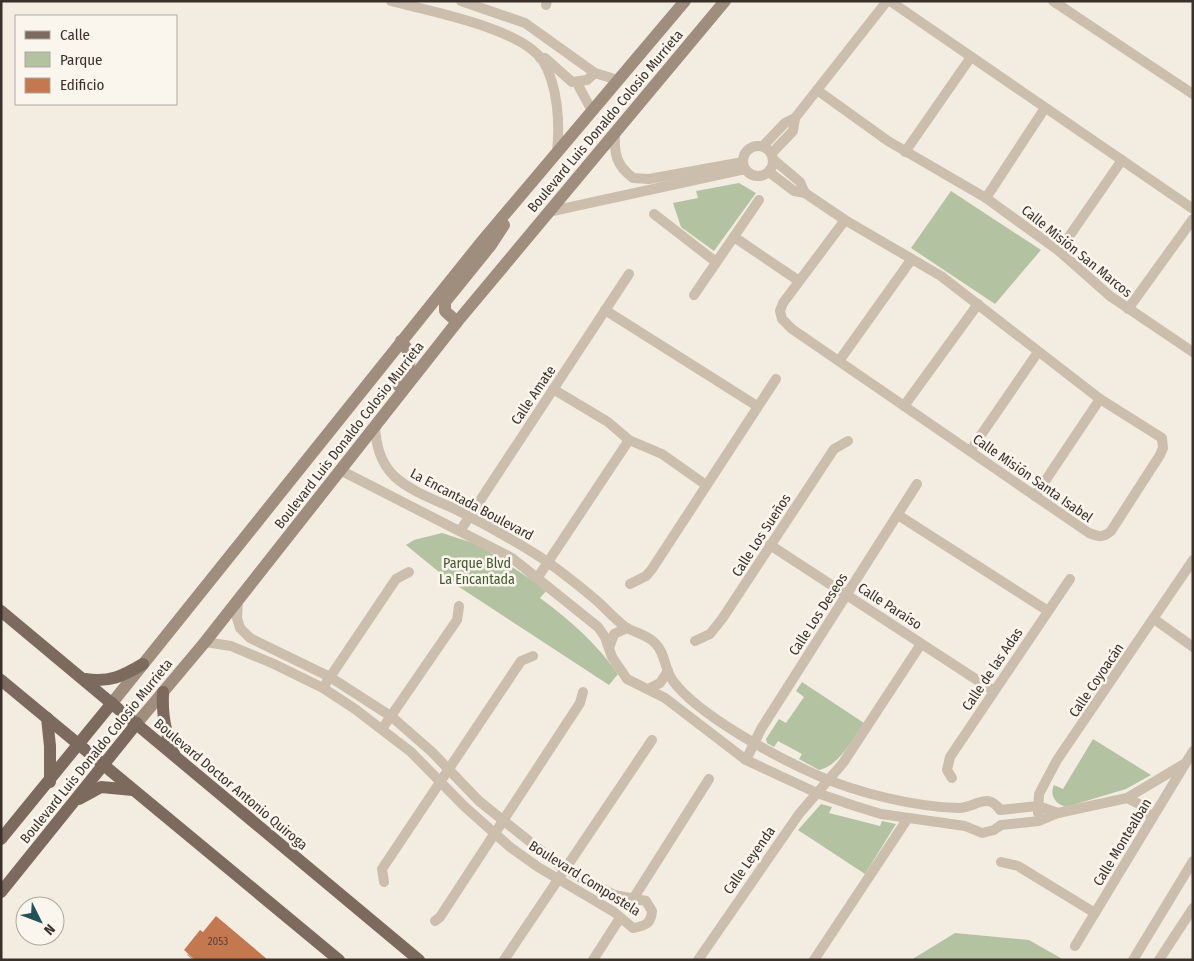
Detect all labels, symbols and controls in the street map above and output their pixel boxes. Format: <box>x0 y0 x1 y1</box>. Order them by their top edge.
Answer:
legend <box>15 15 178 105</box>
text: Calle <box>60 26 90 44</box>
street label: Boulevard Luis Donaldo Colosio Murrieta <box>524 27 687 216</box>
text: Parque <box>60 51 103 69</box>
text: Edificio <box>60 76 105 94</box>
street label: Calle Misión San Marcos <box>1018 202 1135 301</box>
street label: Boulevard Luis Donaldo Colosio Murrieta <box>271 338 428 532</box>
street label: Calle Amate <box>507 362 559 428</box>
street label: Calle Misión Santa Isabel <box>969 431 1096 526</box>
street label: La Encantada Boulevard <box>407 465 536 544</box>
street label: Calle Los Sueños <box>728 491 795 580</box>
park label: Parque Blvd La Encantada <box>439 555 515 588</box>
street label: Calle Los Deseos <box>785 570 851 659</box>
street label: Calle Paraíso <box>855 579 925 633</box>
street label: Calle de las Adas <box>958 625 1026 714</box>
street label: Calle Coyoacán <box>1065 640 1127 721</box>
street label: Boulevard Luis Donaldo Colosio Murrieta <box>17 655 176 847</box>
street label: Boulevard Doctor Antonio Quiroga <box>150 715 311 854</box>
street label: Calle Montealban <box>1090 795 1155 889</box>
street label: Calle Leyenda <box>720 823 779 897</box>
street label: Boulevard Compostela <box>526 837 644 920</box>
north arrow <box>15 896 65 946</box>
text: N <box>40 921 58 938</box>
house number: 2053 <box>208 935 228 948</box>

